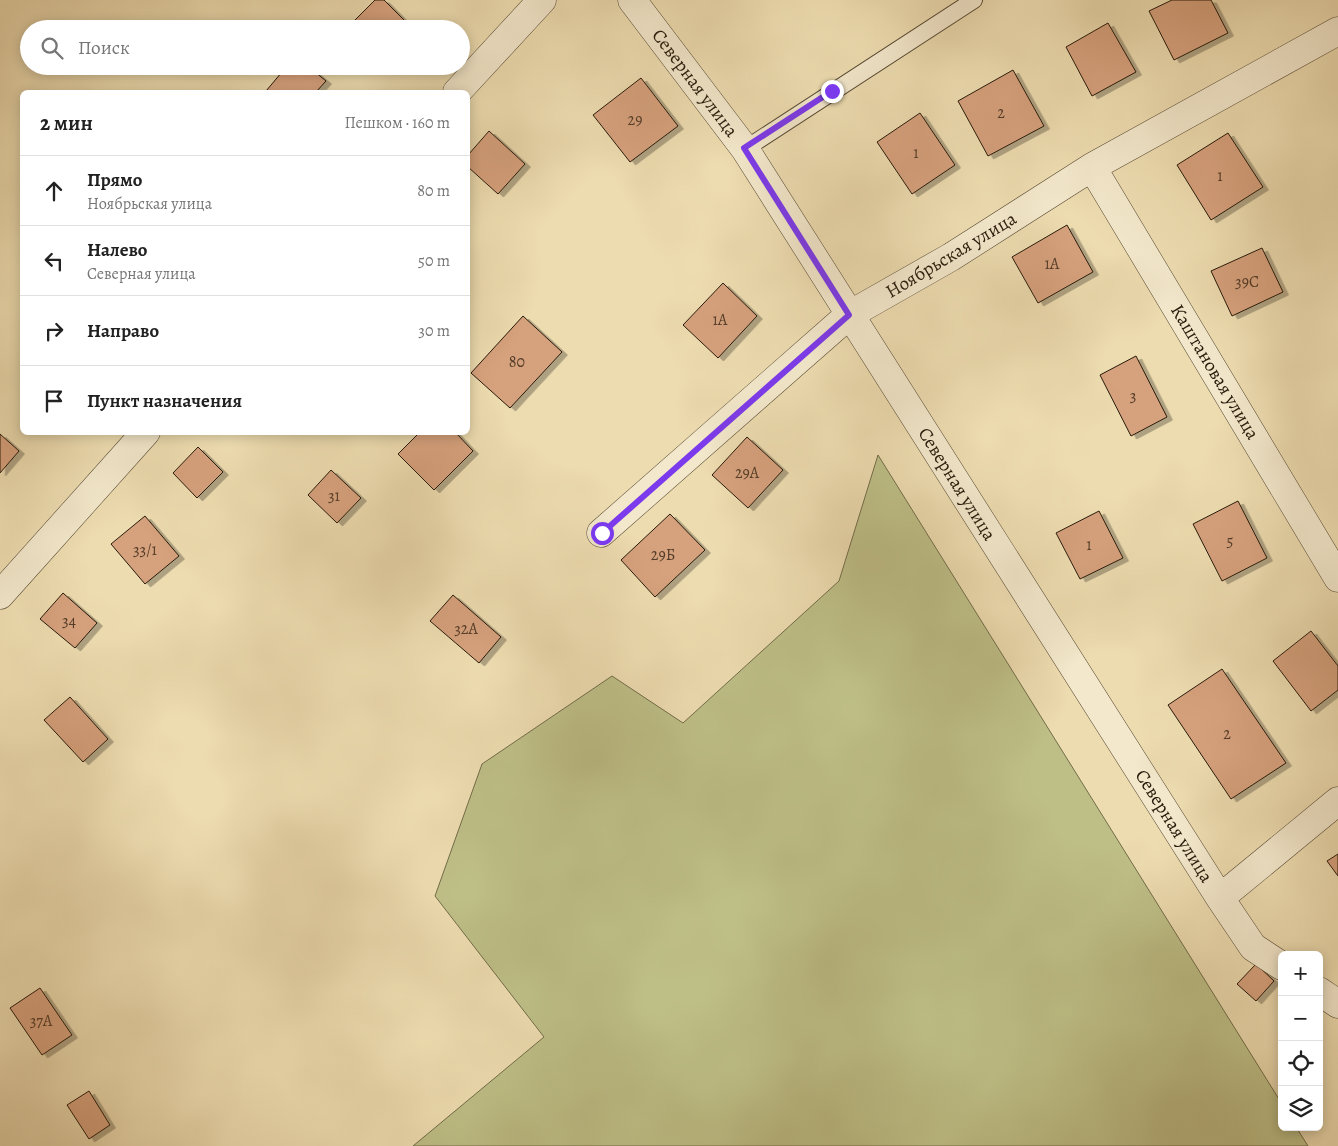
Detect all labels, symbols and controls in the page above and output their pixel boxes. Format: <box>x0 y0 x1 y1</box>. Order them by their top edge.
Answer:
search box <box>20 20 470 75</box>
street label: Северная улица <box>646 24 744 143</box>
icon: search <box>38 34 66 62</box>
text: Поиск <box>78 35 130 61</box>
route end <box>821 80 844 103</box>
house number: 2 <box>997 102 1005 124</box>
text: 2 мин <box>40 109 93 137</box>
house number: 29 <box>628 109 642 131</box>
text: Пешком · 160 m <box>344 112 450 134</box>
house number: 1 <box>913 142 919 164</box>
house number: 1 <box>1217 165 1223 187</box>
text: Прямо <box>87 167 142 193</box>
icon: ahead <box>40 177 68 205</box>
text: 80 m <box>417 180 450 202</box>
text: Ноябрьская улица <box>87 193 212 215</box>
street label: Ноябрьская улица <box>881 205 1022 304</box>
text: Налево <box>87 237 147 263</box>
icon: left <box>40 247 68 275</box>
text: 50 m <box>418 250 450 272</box>
house number: 1А <box>1045 253 1060 275</box>
text: Северная улица <box>87 263 196 285</box>
house number: 39С <box>1235 271 1259 293</box>
street label: Каштановая улица <box>1164 300 1266 445</box>
house number: 1А <box>713 309 728 331</box>
icon: right <box>40 317 68 345</box>
text: Направо <box>87 318 159 344</box>
text: 30 m <box>418 320 450 342</box>
house number: 80 <box>509 351 525 373</box>
house number: 3 <box>1130 385 1136 407</box>
icon: arrive <box>40 387 68 415</box>
text: Пункт назначения <box>87 388 242 414</box>
street label: Северная улица <box>912 422 1002 546</box>
house number: 29А <box>735 462 760 484</box>
house number: 31 <box>328 485 341 507</box>
route start <box>591 522 614 545</box>
house number: 5 <box>1227 530 1234 552</box>
house number: 1 <box>1086 534 1092 556</box>
house number: 33/1 <box>133 539 158 561</box>
house number: 29Б <box>651 544 675 566</box>
house number: 34 <box>62 610 76 632</box>
house number: 32А <box>454 618 478 640</box>
house number: 2 <box>1223 723 1231 745</box>
street label: Северная улица <box>1129 764 1219 888</box>
map controls <box>1278 951 1323 1131</box>
button: + <box>1278 951 1323 996</box>
button: − <box>1278 996 1323 1041</box>
house number: 37А <box>30 1010 53 1032</box>
button: locate <box>1278 1041 1323 1086</box>
button: layers <box>1278 1086 1323 1131</box>

